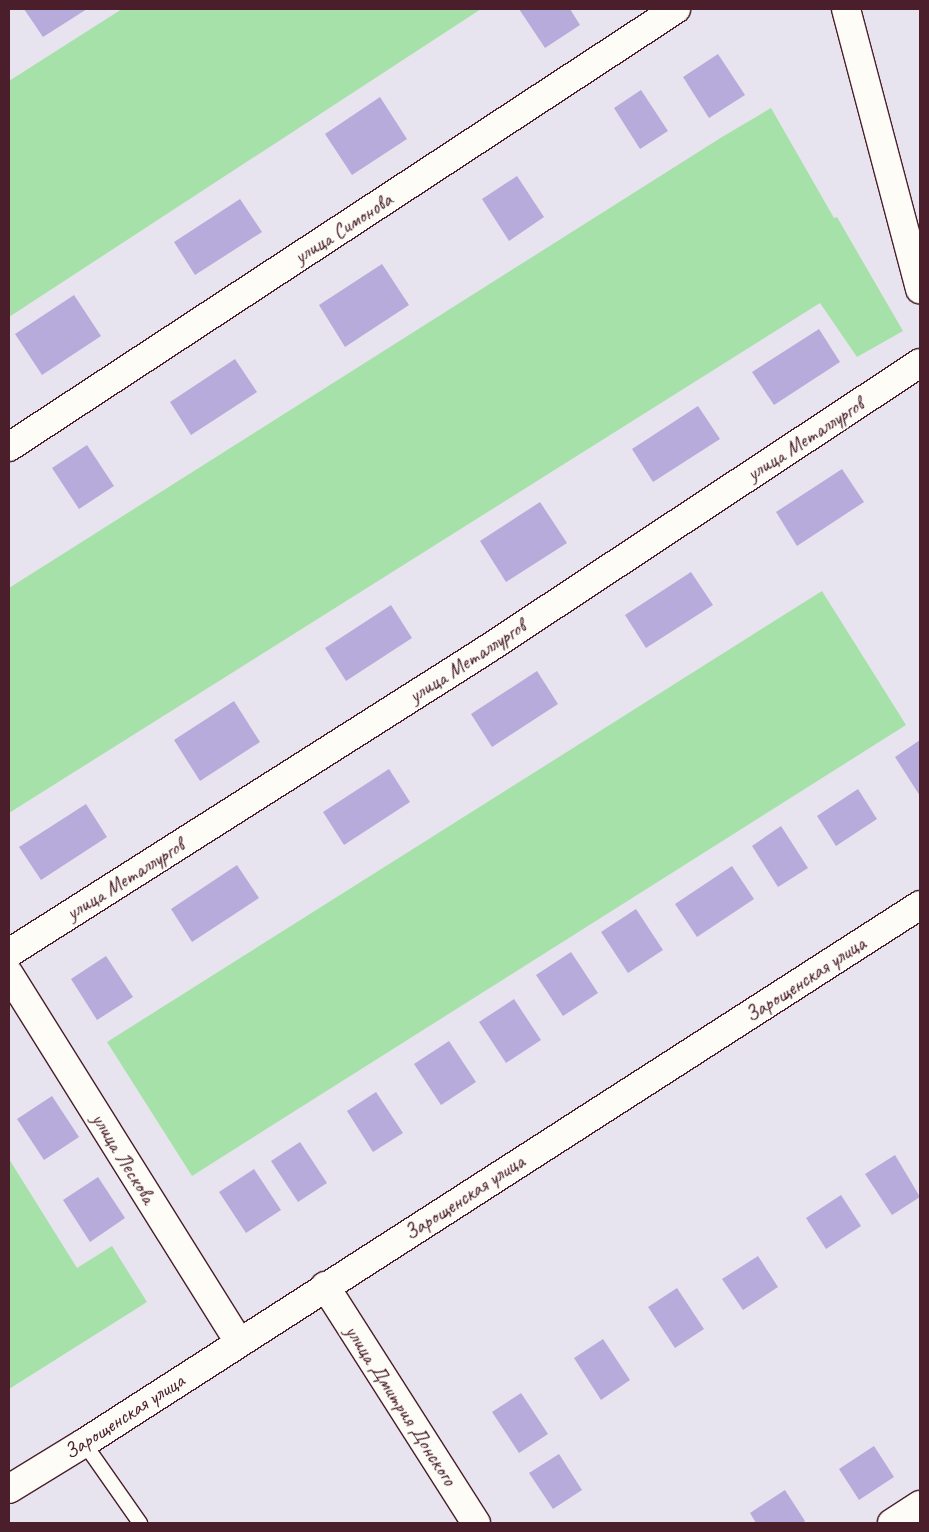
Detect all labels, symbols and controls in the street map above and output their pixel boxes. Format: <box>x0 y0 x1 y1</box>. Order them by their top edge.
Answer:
street label: улица Симонова <box>289 187 397 269</box>
street label: улица Металлургов <box>742 392 868 486</box>
street label: улица Металлургов <box>404 614 530 708</box>
street label: улица Металлургов <box>62 833 188 925</box>
street label: Зарощенская улица <box>739 930 871 1028</box>
street label: улица Лескова <box>86 1108 162 1208</box>
street label: Зарощенская улица <box>398 1148 530 1246</box>
street label: улица Дмитрия Донского <box>339 1319 463 1491</box>
street label: Зарощенская улица <box>58 1367 190 1465</box>

